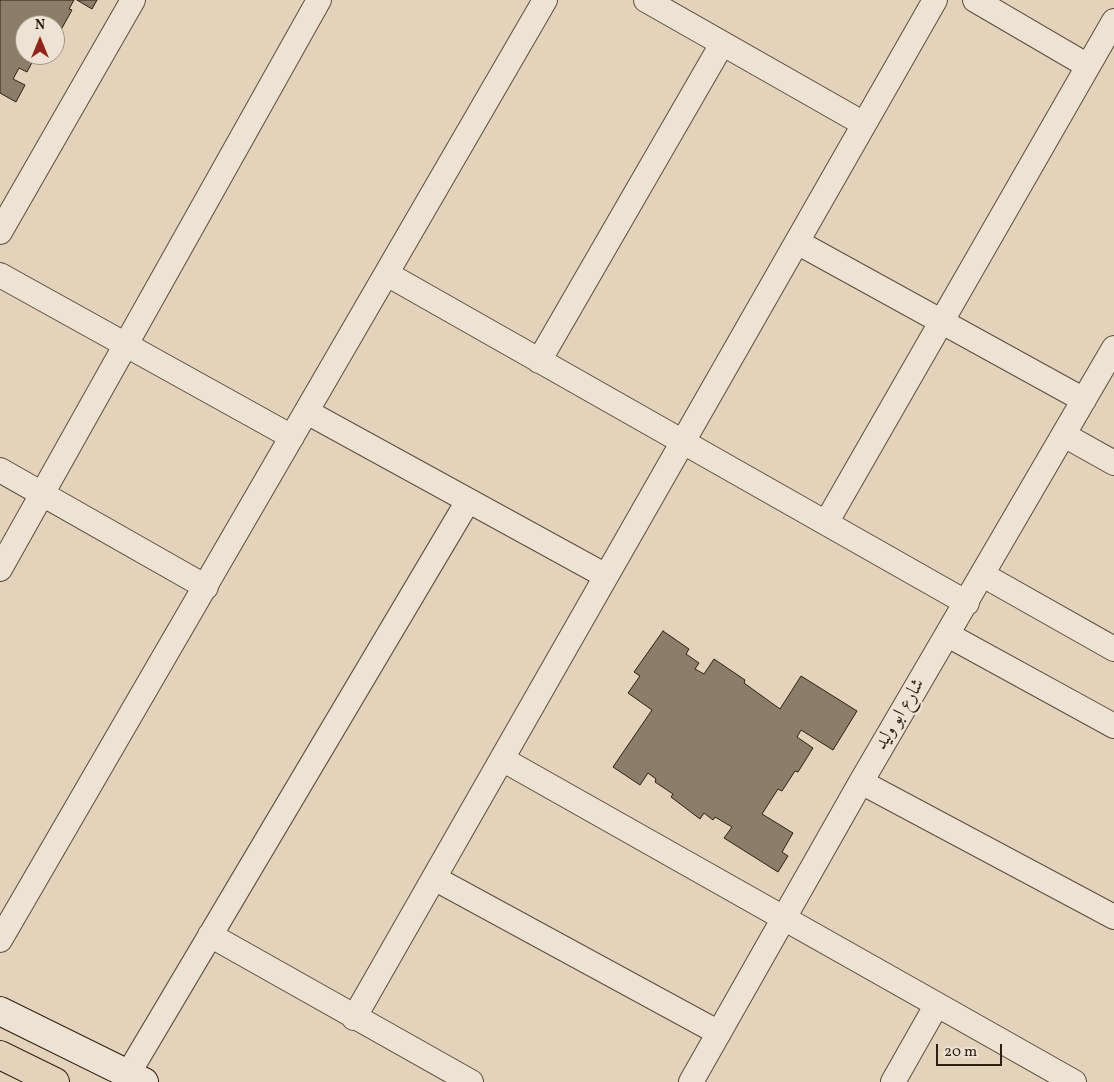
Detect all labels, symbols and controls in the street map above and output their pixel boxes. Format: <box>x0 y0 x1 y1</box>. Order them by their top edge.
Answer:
north arrow <box>15 15 65 65</box>
text: N <box>35 16 45 35</box>
street label: شارع ابو وليد <box>871 675 931 755</box>
scale bar <box>939 1034 1005 1066</box>
text: 20 m <box>944 1042 977 1063</box>

